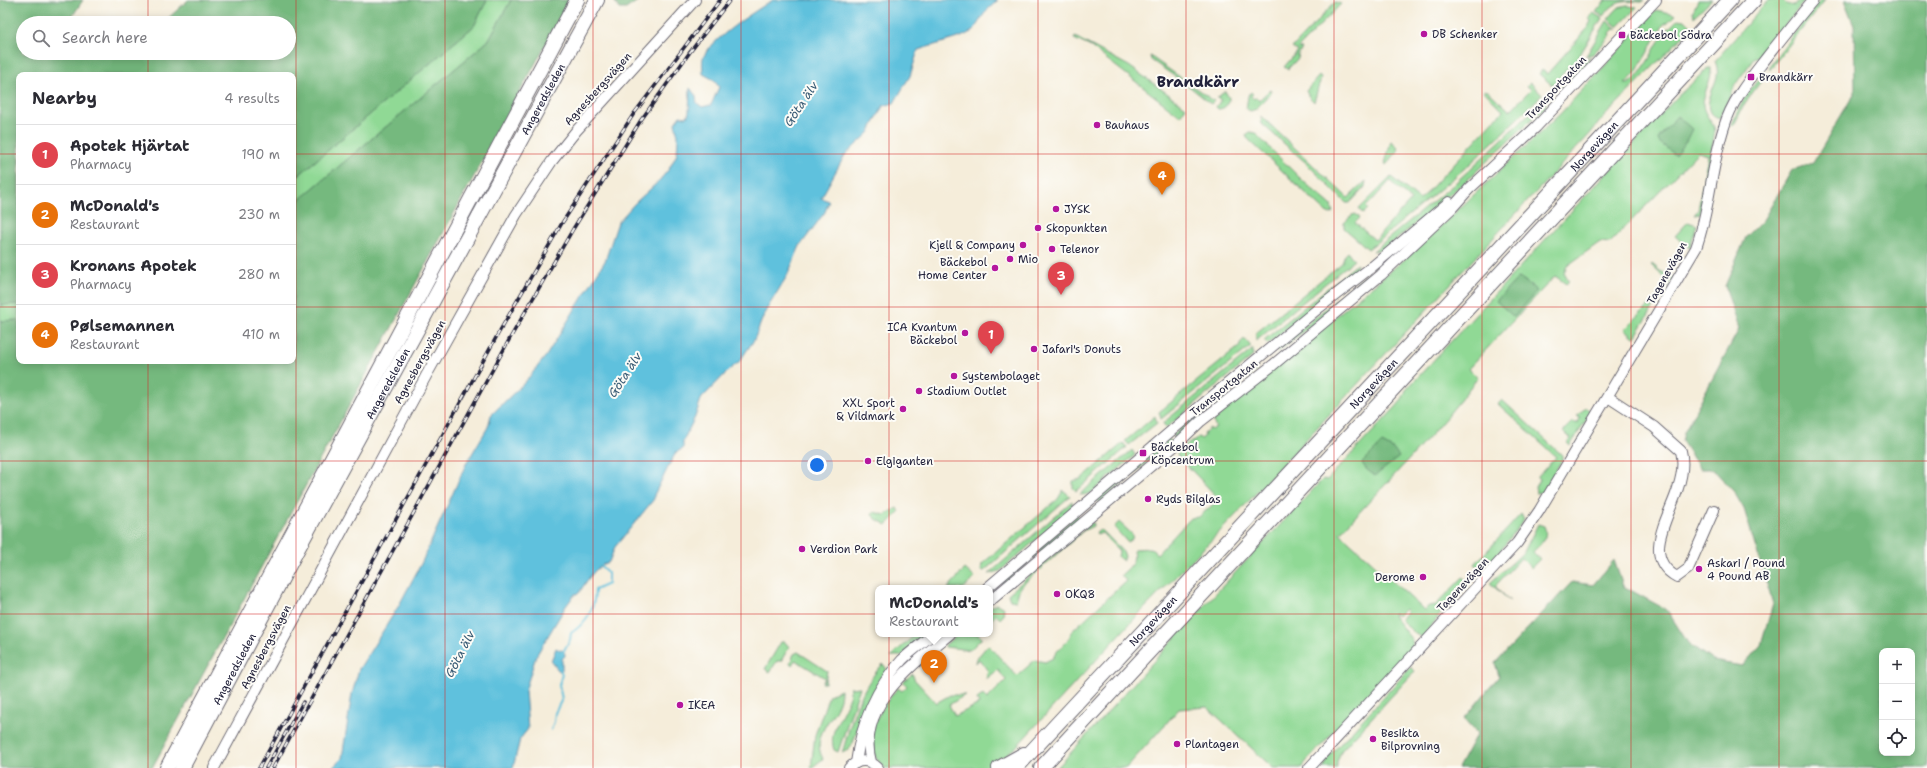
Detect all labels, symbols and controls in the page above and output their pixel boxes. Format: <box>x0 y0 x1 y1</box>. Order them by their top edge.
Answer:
search box <box>16 16 296 60</box>
icon: search <box>30 27 52 49</box>
place label: DB Schenker <box>1432 27 1498 42</box>
text: Search here <box>62 28 148 48</box>
place label: Bäckebol Södra <box>1630 28 1712 43</box>
marker: DB Schenker <box>1419 29 1429 39</box>
marker: Bäckebol Södra <box>1617 30 1627 40</box>
street label: Agnesbergsvägen <box>561 49 635 129</box>
street label: Transportgatan <box>1522 52 1590 123</box>
street label: Angeredsleden <box>517 61 569 138</box>
place label: Brandkärr <box>1759 70 1813 85</box>
district label: Brandkärr <box>1157 72 1239 92</box>
marker: Brandkärr <box>1746 72 1756 82</box>
water label: Göta älv <box>780 78 822 129</box>
text: Nearby <box>32 87 97 109</box>
text: 4 results <box>224 90 280 107</box>
street label: Norgevägen <box>1567 117 1622 175</box>
place label: Bauhaus <box>1105 118 1149 133</box>
marker: Bauhaus <box>1092 120 1102 130</box>
text: Apotek Hjärtat <box>70 136 189 156</box>
text: 1 <box>42 146 48 163</box>
text: 190 m <box>241 146 280 163</box>
text: Pharmacy <box>70 156 132 173</box>
pin: 4 <box>1149 162 1175 195</box>
text: McDonald's <box>70 196 160 216</box>
place label: JYSK <box>1064 202 1090 217</box>
marker: JYSK <box>1051 204 1061 214</box>
text: 2 <box>40 206 50 223</box>
text: 230 m <box>238 206 280 223</box>
text: Restaurant <box>70 216 140 233</box>
place label: Skopunkten <box>1046 221 1107 236</box>
marker: Skopunkten <box>1033 223 1043 233</box>
place label: Kjell & Company <box>929 238 1015 253</box>
street label: Tagenevägen <box>1644 239 1691 307</box>
marker: Kjell & Company <box>1018 240 1028 250</box>
place label: Telenor <box>1060 242 1099 257</box>
marker: Telenor <box>1047 244 1057 254</box>
place label: Mio <box>1018 252 1038 267</box>
marker: Mio <box>1005 254 1015 264</box>
place label: Bäckebol Home Center <box>918 255 988 283</box>
text: Kronans Apotek <box>70 256 197 276</box>
pin: 3 <box>1048 262 1074 295</box>
marker: Bäckebol Home Center <box>990 263 1000 273</box>
text: 3 <box>40 266 50 283</box>
text: 280 m <box>238 266 280 283</box>
text: Pharmacy <box>70 276 132 293</box>
text: Pølsemannen <box>70 316 174 336</box>
street label: Agnesbergsvägen <box>391 317 449 407</box>
place label: ICA Kvantum Bäckebol <box>887 320 958 348</box>
pin: 1 <box>978 321 1004 354</box>
text: 4 <box>40 326 50 343</box>
text: 410 m <box>242 326 280 343</box>
marker: ICA Kvantum Bäckebol <box>960 328 970 338</box>
text: Restaurant <box>70 336 140 353</box>
place label: Jafari's Donuts <box>1042 342 1121 357</box>
marker: Jafari's Donuts <box>1029 344 1039 354</box>
street label: Angeredsleden <box>362 345 413 422</box>
water label: Göta älv <box>605 349 646 401</box>
street label: Norgevägen <box>1346 355 1401 412</box>
street label: Transportgatan <box>1187 356 1261 420</box>
place label: Systembolaget <box>962 369 1040 384</box>
marker: Systembolaget <box>949 371 959 381</box>
place label: Stadium Outlet <box>927 384 1007 399</box>
marker: Stadium Outlet <box>914 386 924 396</box>
place label: XXL Sport & Vildmark <box>837 396 895 424</box>
marker: XXL Sport & Vildmark <box>898 404 908 414</box>
place label: Bäckebol Köpcentrum <box>1151 440 1215 468</box>
marker: Bäckebol Köpcentrum <box>1138 448 1148 458</box>
place label: Elgiganten <box>876 454 933 469</box>
your location <box>807 455 827 475</box>
marker: Elgiganten <box>863 456 873 466</box>
place label: Ryds Bilglas <box>1156 492 1221 507</box>
marker: Ryds Bilglas <box>1143 494 1153 504</box>
place label: Verdion Park <box>810 542 878 557</box>
marker: Verdion Park <box>797 544 807 554</box>
street label: Tagenevägen <box>1434 554 1492 616</box>
place label: Askari / Pound 4 Pound AB <box>1707 556 1785 584</box>
marker: Askari / Pound 4 Pound AB <box>1694 564 1704 574</box>
place label: Derome <box>1375 570 1415 585</box>
marker: Derome <box>1418 572 1428 582</box>
popup <box>875 585 993 637</box>
place label: OKQ8 <box>1065 587 1095 602</box>
marker: OKQ8 <box>1052 589 1062 599</box>
street label: Norgevägen <box>1126 592 1180 649</box>
text: McDonald's <box>889 593 979 613</box>
street label: Agnesbergsvägen <box>237 602 295 692</box>
text: Restaurant <box>889 613 959 630</box>
water label: Göta älv <box>441 628 479 680</box>
street label: Angeredsleden <box>209 630 260 708</box>
map controls <box>1879 648 1915 756</box>
button: + <box>1879 648 1915 684</box>
pin: 2 <box>921 650 947 683</box>
button: − <box>1879 684 1915 720</box>
place label: IKEA <box>688 698 715 713</box>
marker: IKEA <box>675 700 685 710</box>
button: locate <box>1879 720 1915 756</box>
place label: Besikta Bilprovning <box>1381 726 1440 754</box>
marker: Besikta Bilprovning <box>1368 734 1378 744</box>
place label: Plantagen <box>1185 737 1239 752</box>
marker: Plantagen <box>1172 739 1182 749</box>

